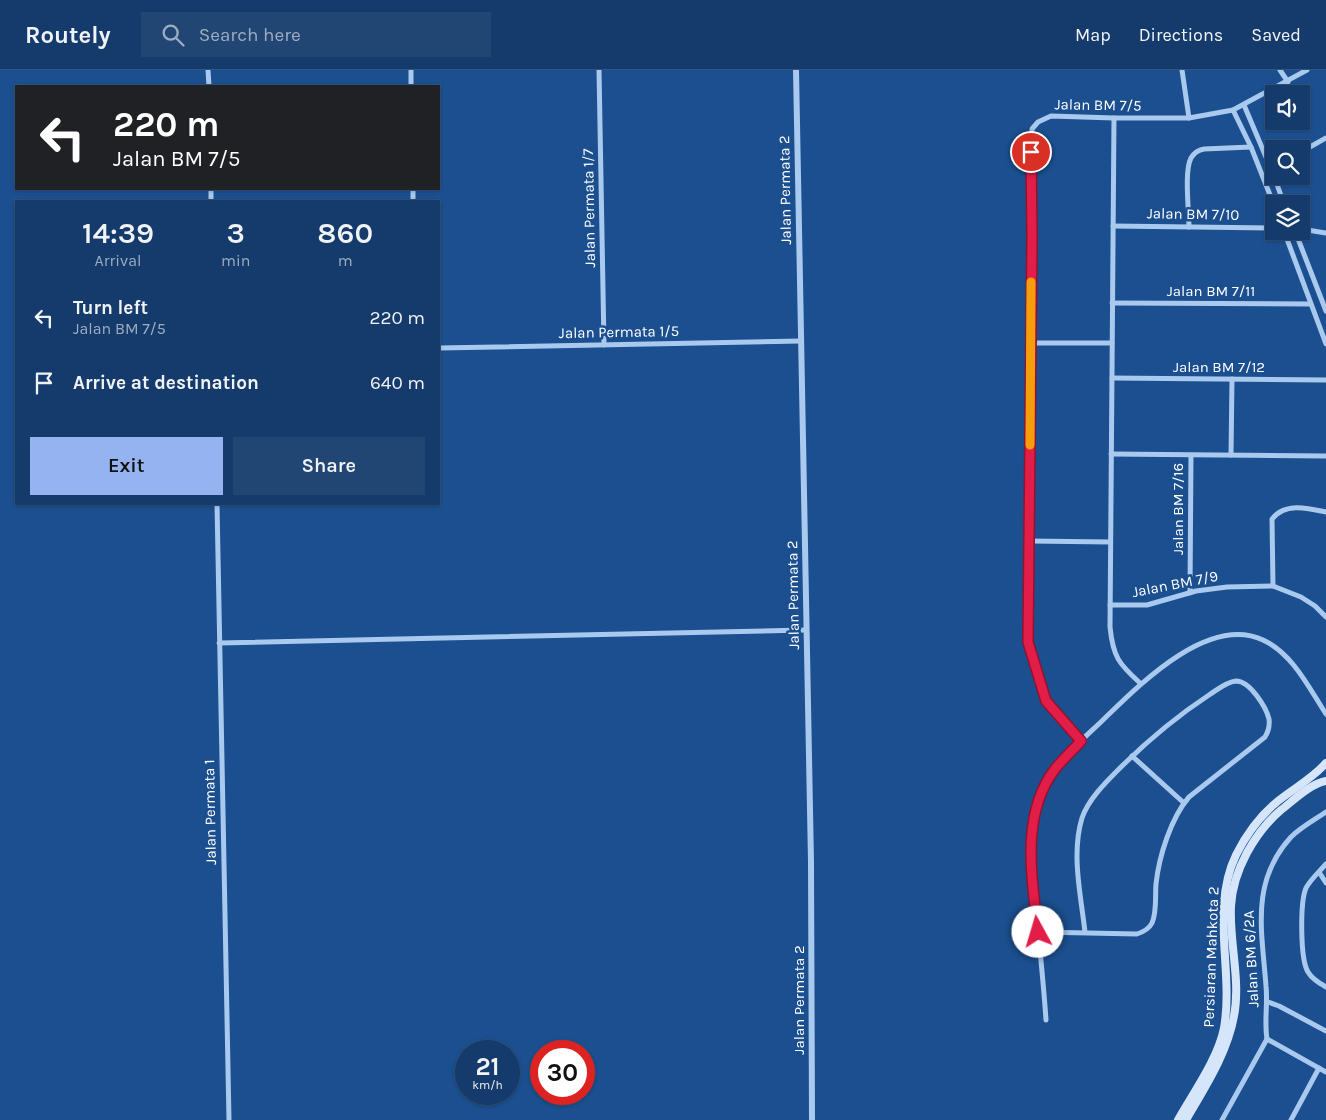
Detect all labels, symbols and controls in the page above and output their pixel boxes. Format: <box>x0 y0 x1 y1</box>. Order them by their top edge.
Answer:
search box <box>141 12 491 57</box>
text: Routely <box>25 21 111 49</box>
icon: search <box>159 21 187 49</box>
text: Search here <box>199 24 301 46</box>
text: Map <box>1075 24 1111 46</box>
text: Directions <box>1139 24 1223 46</box>
text: Saved <box>1251 24 1301 46</box>
map controls <box>1265 85 1310 240</box>
button: sound <box>1265 85 1310 130</box>
street label: Jalan BM 7/5 <box>1054 95 1142 115</box>
text: 220 m <box>113 104 220 145</box>
icon: left <box>30 105 95 170</box>
pin <box>1010 131 1052 173</box>
street label: Jalan Permata 2 <box>775 135 795 245</box>
icon: arrive <box>1017 138 1045 166</box>
button: search <box>1265 140 1310 185</box>
text: Jalan BM 7/5 <box>113 146 241 172</box>
street label: Jalan Permata 1/7 <box>579 148 599 268</box>
button: layers <box>1265 195 1310 240</box>
street label: Jalan BM 7/10 <box>1147 204 1239 224</box>
text: 14:39 <box>82 215 154 251</box>
text: 3 <box>227 215 245 251</box>
text: 860 <box>317 215 373 251</box>
text: Arrival <box>95 251 141 270</box>
text: min <box>221 251 250 270</box>
text: m <box>338 251 353 270</box>
street label: Jalan BM 7/11 <box>1167 282 1255 300</box>
text: Turn left <box>73 297 148 319</box>
icon: left <box>30 304 58 332</box>
text: 220 m <box>369 307 425 329</box>
text: Jalan BM 7/5 <box>73 319 166 338</box>
street label: Jalan Permata 1/5 <box>559 322 679 342</box>
street label: Jalan BM 7/12 <box>1173 358 1265 376</box>
icon: arrive <box>30 369 58 397</box>
text: Arrive at destination <box>73 372 259 394</box>
text: 640 m <box>370 372 425 394</box>
button: Exit <box>30 437 223 495</box>
button: Share <box>233 437 425 495</box>
street label: Jalan BM 7/16 <box>1169 463 1187 555</box>
street label: Jalan Permata 2 <box>783 540 803 650</box>
street label: Jalan BM 7/9 <box>1130 567 1220 601</box>
street label: Jalan Permata 1 <box>200 759 220 865</box>
street label: Persiaran Mahkota 2 <box>1200 886 1222 1028</box>
position arrow <box>1011 905 1063 957</box>
street label: Jalan BM 6/2A <box>1239 910 1263 1008</box>
street label: Jalan Permata 2 <box>790 945 808 1055</box>
speed limit sign: 30 <box>530 1040 595 1105</box>
text: 21 <box>475 1052 500 1081</box>
text: km/h <box>472 1078 503 1092</box>

